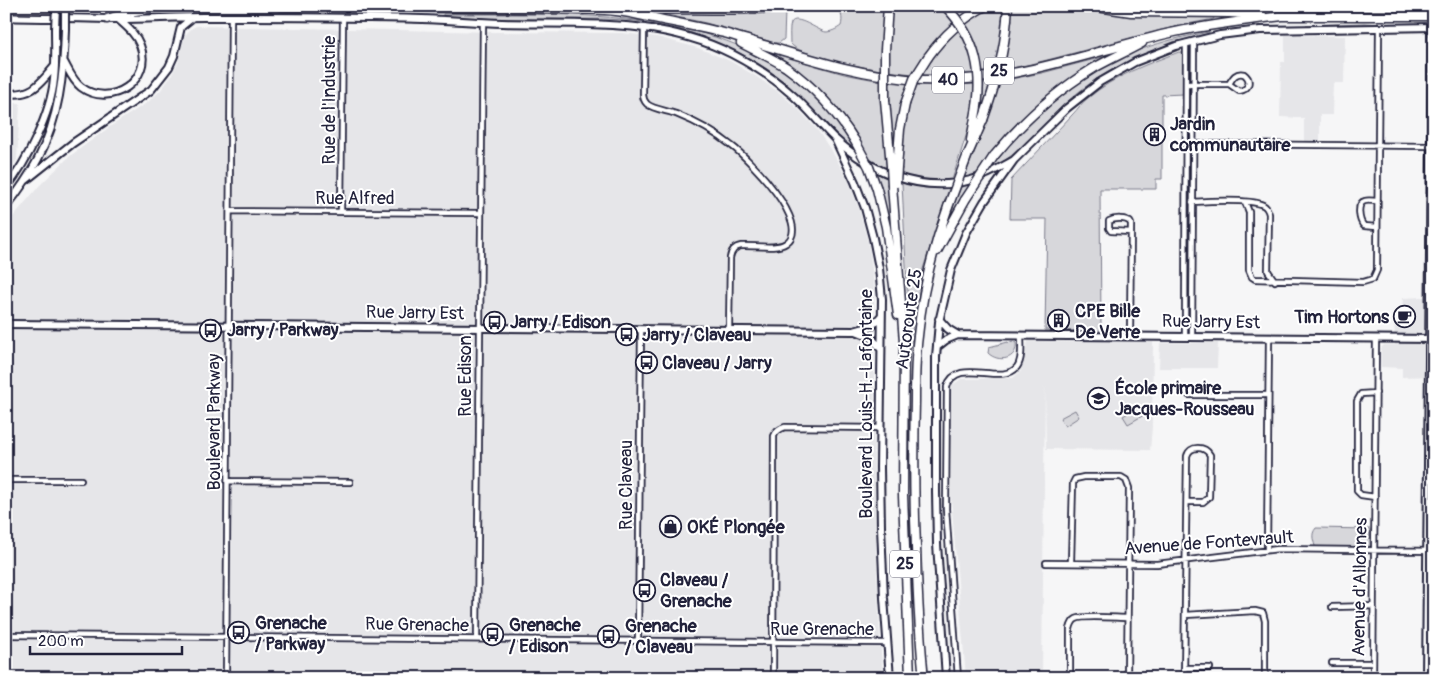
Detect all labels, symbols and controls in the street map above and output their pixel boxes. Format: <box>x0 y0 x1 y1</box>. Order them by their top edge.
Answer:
street label: Rue de l'Industrie <box>318 35 341 164</box>
road number: 25 <box>984 58 1014 84</box>
road number: 40 <box>932 66 964 94</box>
place label: Jardin communautaire <box>1169 113 1291 157</box>
building icon: Jardin communautaire <box>1142 122 1166 146</box>
street label: Rue Alfred <box>315 187 395 210</box>
street label: Autoroute 25 <box>891 267 927 371</box>
street label: Boulevard Louis-H.-Lafontaine <box>855 289 878 519</box>
place label: CPE Bille De Verre <box>1075 300 1141 344</box>
street label: Rue Jarry Est <box>366 301 465 325</box>
cafe icon: Tim Hortons <box>1393 305 1417 329</box>
place label: Tim Hortons <box>1293 306 1390 329</box>
building icon: CPE Bille De Verre <box>1047 309 1071 333</box>
bus stop icon: Jarry / Edison <box>482 310 506 334</box>
street label: Rue Jarry Est <box>1162 310 1261 334</box>
place label: Jarry / Edison <box>510 311 611 334</box>
bus stop icon: Jarry / Parkway <box>199 318 223 342</box>
place label: Jarry / Parkway <box>227 319 339 342</box>
bus stop icon: Jarry / Claveau <box>614 323 638 347</box>
place label: Jarry / Claveau <box>642 324 752 347</box>
street label: Rue Edison <box>454 335 477 417</box>
bus stop icon: Claveau / Jarry <box>634 351 658 375</box>
place label: Claveau / Jarry <box>662 352 772 375</box>
street label: Boulevard Parkway <box>203 353 226 491</box>
place label: École primaire Jacques-Rousseau <box>1115 377 1254 421</box>
school or university icon: École primaire Jacques-Rousseau <box>1087 386 1111 410</box>
street label: Rue Claveau <box>615 440 638 530</box>
shop icon: OKÉ Plongée <box>659 515 683 539</box>
place label: OKÉ Plongée <box>687 516 786 539</box>
street label: Avenue d'Allonnes <box>1347 517 1373 657</box>
street label: Avenue de Fontevrault <box>1124 526 1295 560</box>
road number: 25 <box>890 550 920 578</box>
place label: Claveau / Grenache <box>660 569 733 613</box>
bus stop icon: Claveau / Grenache <box>632 578 656 602</box>
place label: Grenache / Parkway <box>255 612 328 656</box>
street label: Rue Grenache <box>365 613 469 637</box>
place label: Grenache / Edison <box>509 614 582 658</box>
place label: Grenache / Claveau <box>625 615 698 659</box>
street label: Rue Grenache <box>770 618 874 641</box>
bus stop icon: Grenache / Parkway <box>227 621 251 645</box>
bus stop icon: Grenache / Edison <box>481 623 505 647</box>
scale bar <box>30 624 182 656</box>
bus stop icon: Grenache / Claveau <box>597 624 621 648</box>
text: 200 m <box>38 632 83 651</box>

